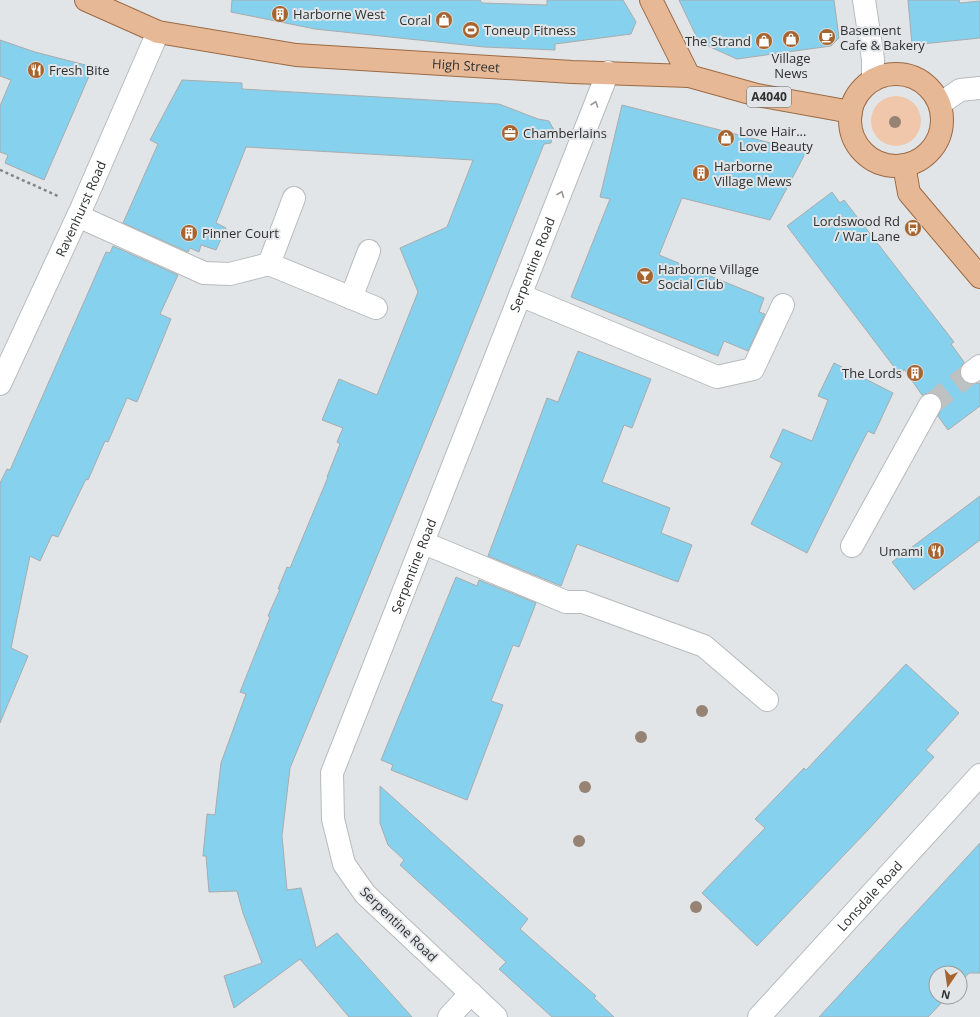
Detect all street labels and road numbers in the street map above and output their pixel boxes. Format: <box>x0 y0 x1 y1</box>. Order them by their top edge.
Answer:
street label: High Street <box>432 54 501 77</box>
road number: A4040 <box>747 87 791 107</box>
street label: Ravenhurst Road <box>51 158 110 260</box>
street label: Serpentine Road <box>505 214 559 315</box>
street label: Serpentine Road <box>387 516 440 616</box>
street label: Lonsdale Road <box>833 857 906 935</box>
street label: Serpentine Road <box>357 883 441 965</box>

